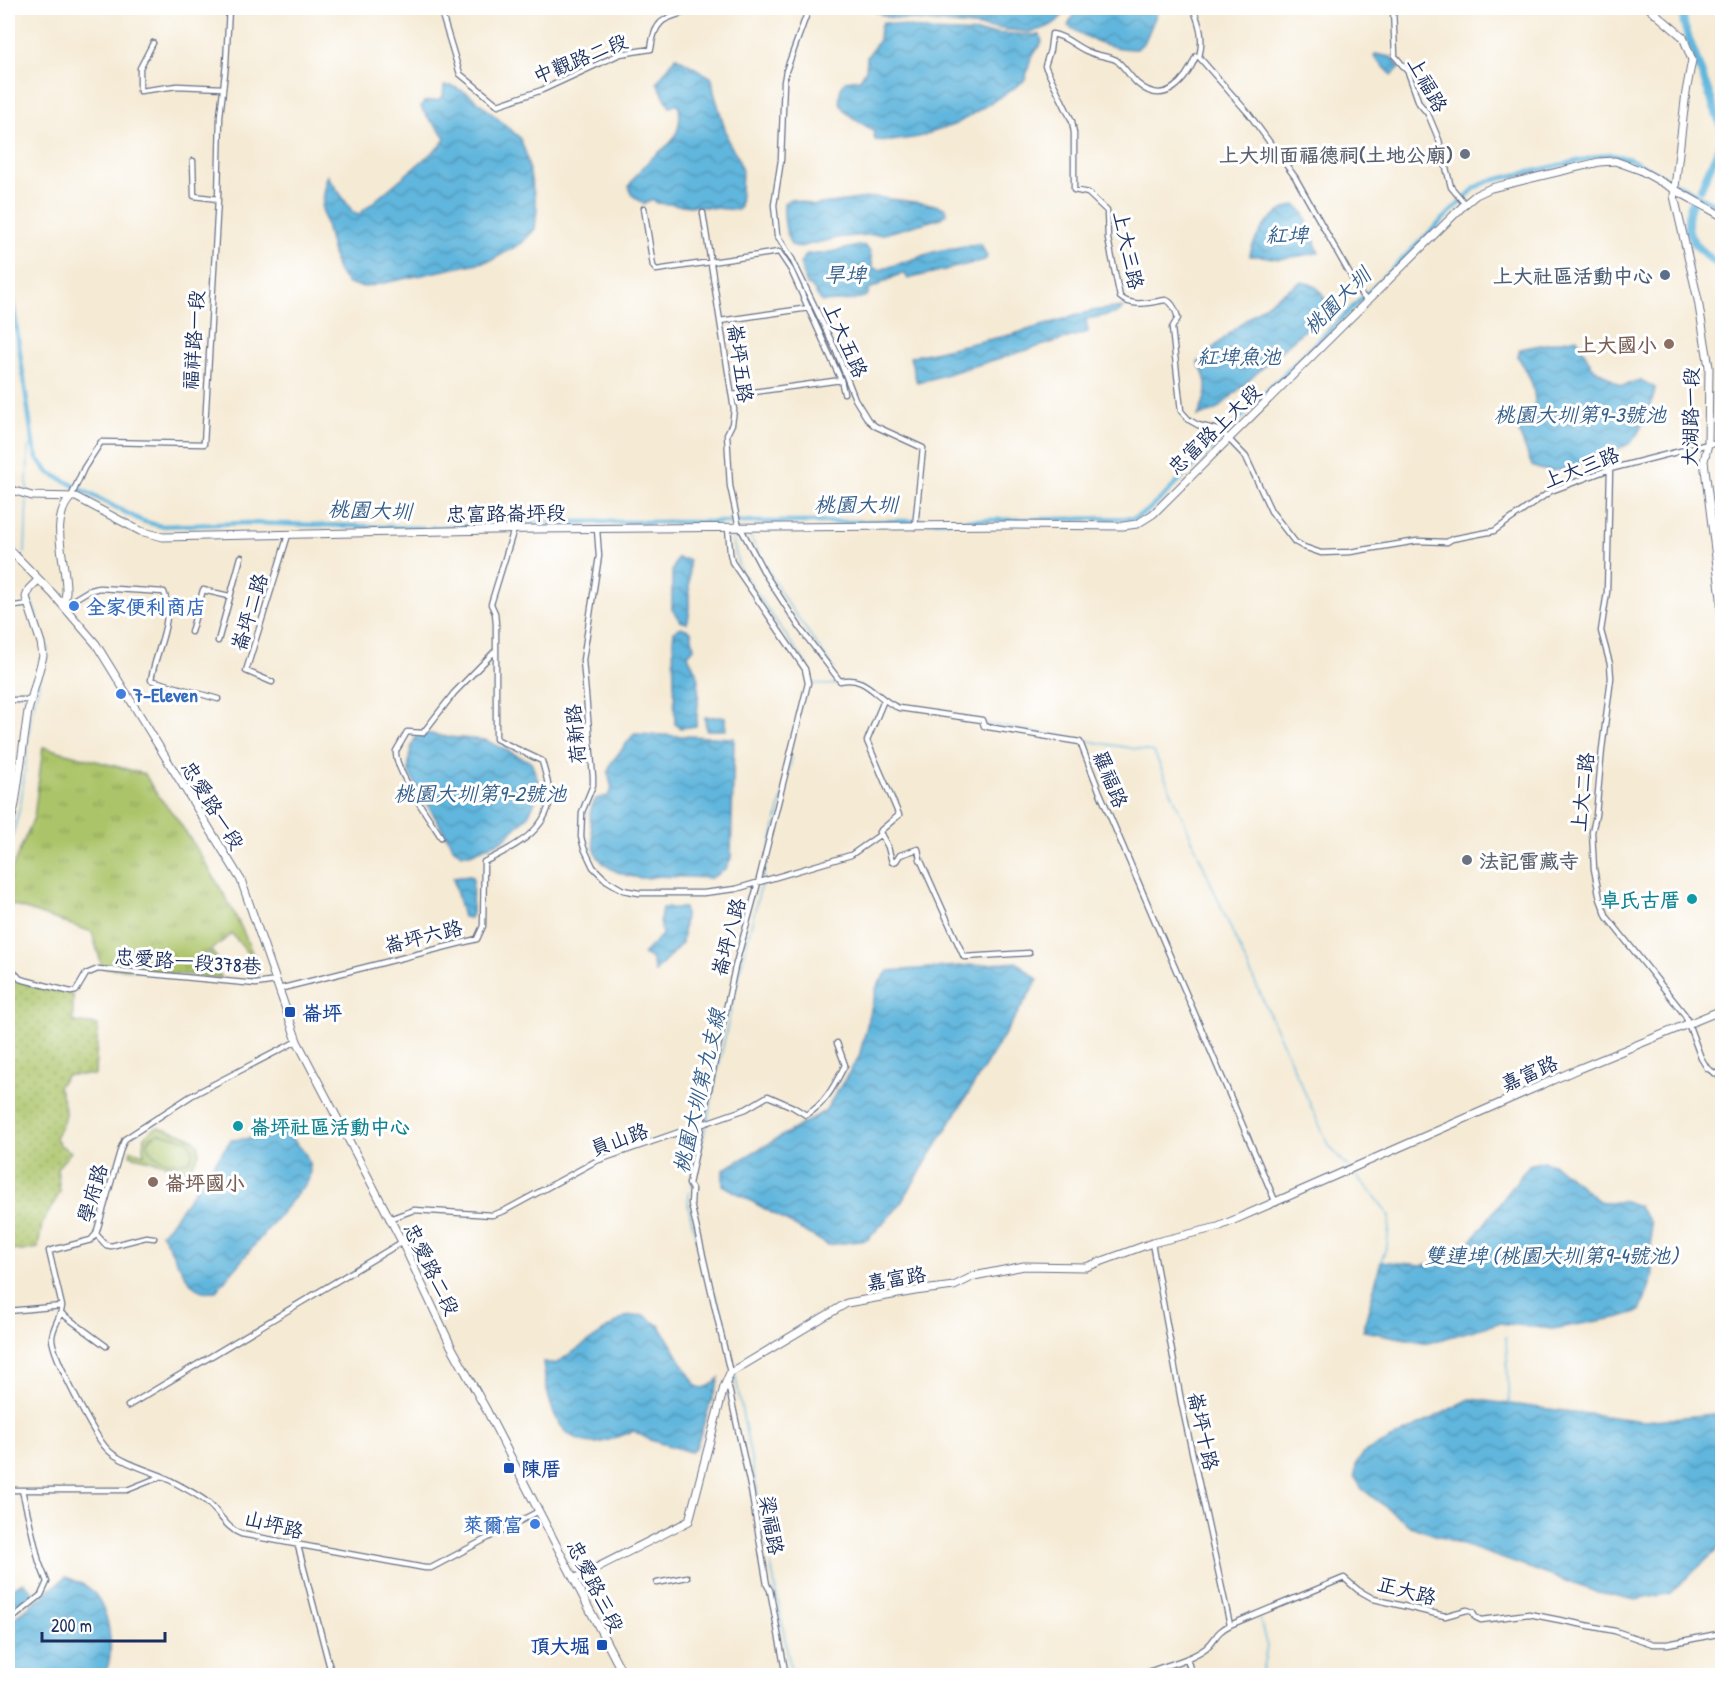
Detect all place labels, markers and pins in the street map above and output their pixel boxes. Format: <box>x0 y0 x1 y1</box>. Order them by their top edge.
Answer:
place label: 上大圳面福德祠(土地公廟) <box>1219 141 1453 168</box>
marker: 上大圳面福德祠(土地公廟) <box>1458 147 1472 161</box>
place label: 上大社區活動中心 <box>1493 262 1653 289</box>
marker: 上大社區活動中心 <box>1658 268 1672 282</box>
place label: 上大國小 <box>1577 331 1657 358</box>
marker: 上大國小 <box>1662 337 1676 351</box>
place label: 全家便利商店 <box>86 593 206 620</box>
marker: 全家便利商店 <box>67 599 81 613</box>
place label: 7-Eleven <box>132 681 198 708</box>
marker: 7-Eleven <box>114 687 128 701</box>
place label: 法記雷藏寺 <box>1479 847 1579 874</box>
marker: 法記雷藏寺 <box>1460 853 1474 867</box>
place label: 卓氏古厝 <box>1600 886 1680 913</box>
marker: 卓氏古厝 <box>1685 892 1699 906</box>
place label: 崙坪 <box>302 999 342 1026</box>
marker: 崙坪 <box>283 1005 297 1019</box>
place label: 崙坪社區活動中心 <box>250 1113 410 1140</box>
marker: 崙坪社區活動中心 <box>231 1119 245 1133</box>
place label: 崙坪國小 <box>165 1169 245 1196</box>
marker: 崙坪國小 <box>146 1175 160 1189</box>
place label: 陳厝 <box>521 1455 561 1482</box>
marker: 陳厝 <box>502 1461 516 1475</box>
place label: 萊爾富 <box>463 1511 523 1538</box>
marker: 萊爾富 <box>528 1517 542 1531</box>
place label: 頂大堀 <box>530 1632 590 1659</box>
marker: 頂大堀 <box>595 1638 609 1652</box>

